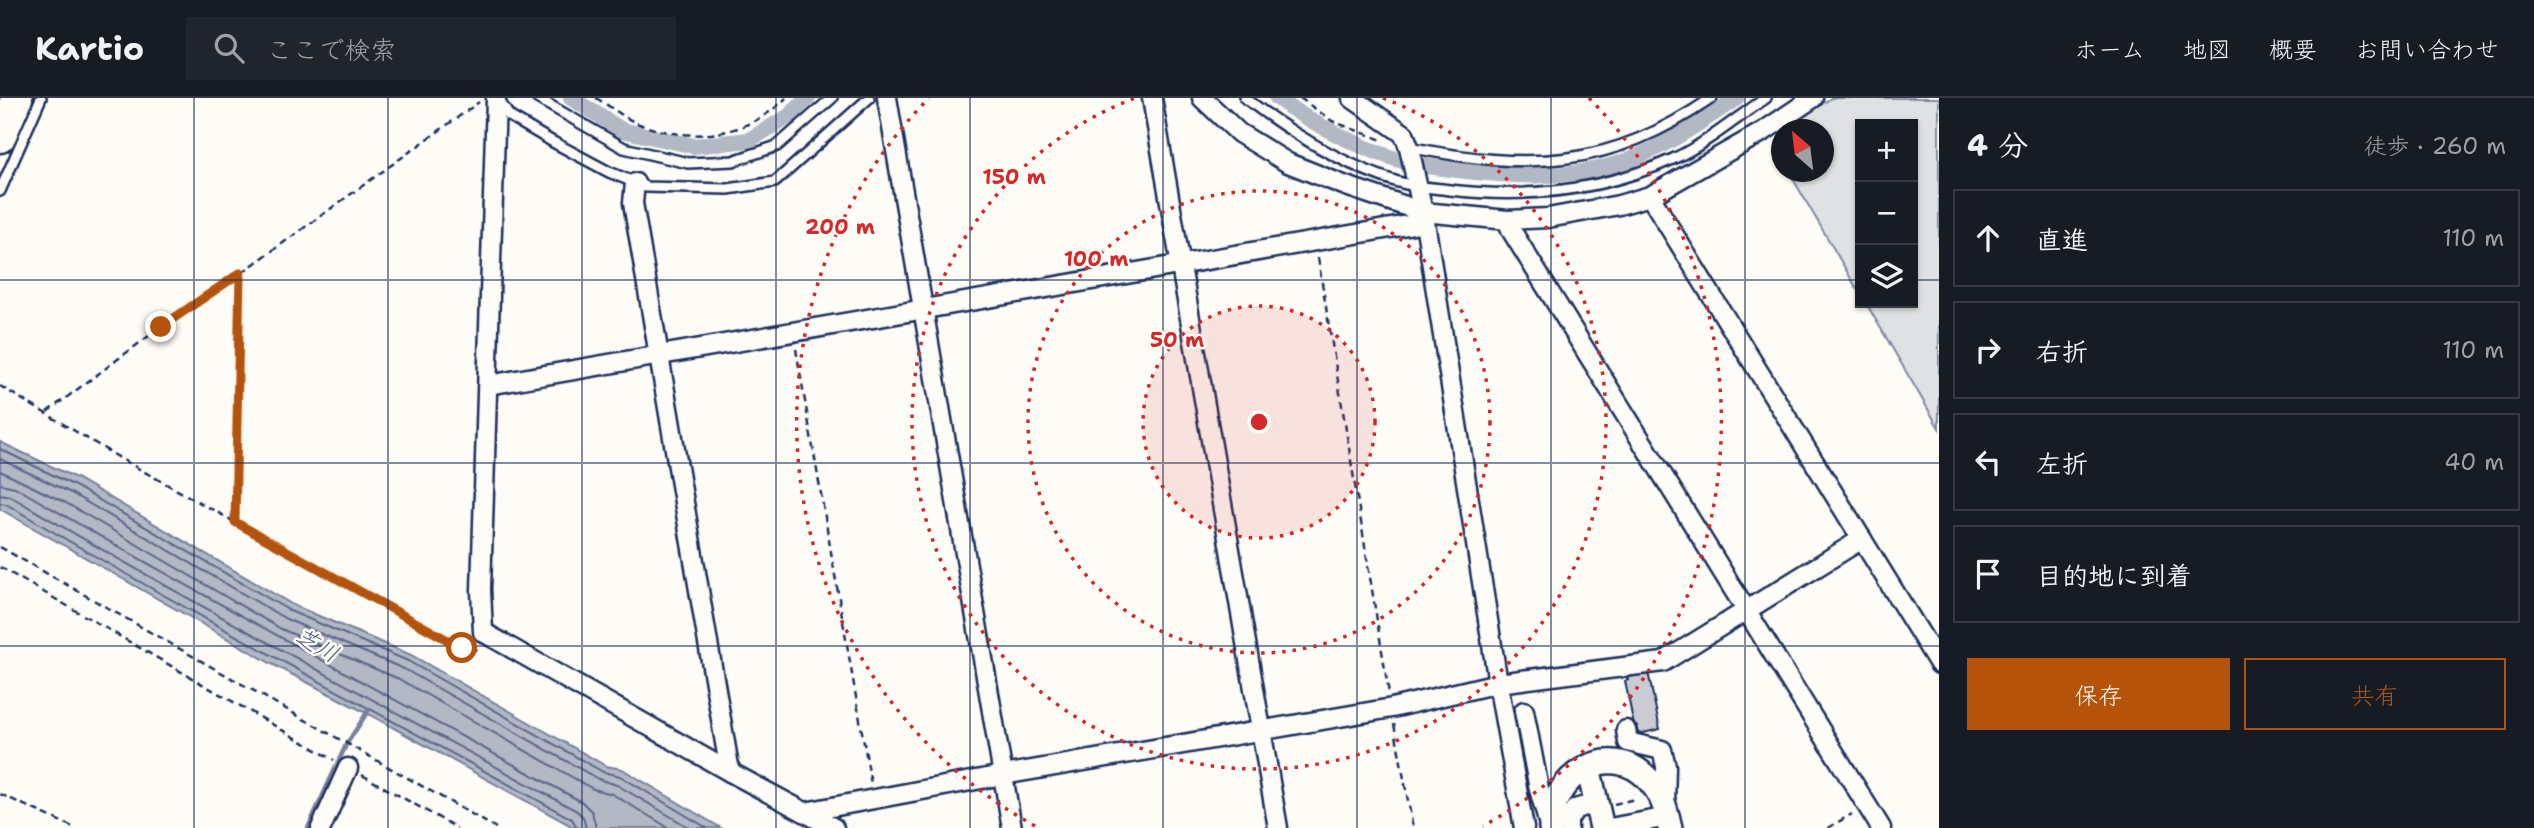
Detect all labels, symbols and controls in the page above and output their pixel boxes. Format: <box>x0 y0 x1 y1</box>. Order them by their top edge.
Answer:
search box <box>186 17 676 80</box>
text: Kartio <box>35 26 144 71</box>
icon: search <box>210 29 248 67</box>
text: ここで検索 <box>266 32 396 67</box>
text: ホーム <box>2074 34 2145 66</box>
text: 地図 <box>2183 34 2231 66</box>
text: 概要 <box>2269 34 2317 66</box>
text: お問い合わせ <box>2355 34 2499 66</box>
north arrow <box>1771 119 1834 182</box>
map controls <box>1855 119 1918 308</box>
button: + <box>1855 119 1918 182</box>
text: 4 分 <box>1967 125 2028 166</box>
text: 徒歩 · 260 m <box>2363 131 2506 161</box>
text: 150 m <box>982 163 1046 191</box>
button: − <box>1855 182 1918 245</box>
text: 200 m <box>805 213 875 241</box>
icon: ahead <box>1969 219 2007 257</box>
text: 直進 <box>2036 222 2088 257</box>
text: 110 m <box>2442 223 2504 253</box>
text: 100 m <box>1064 245 1128 273</box>
button: layers <box>1855 245 1918 308</box>
route end <box>145 311 176 342</box>
text: 50 m <box>1150 326 1204 354</box>
icon: right <box>1969 331 2007 369</box>
text: 右折 <box>2036 334 2088 369</box>
text: 110 m <box>2442 335 2504 365</box>
centre of rings <box>1247 410 1271 434</box>
icon: left <box>1969 443 2007 481</box>
text: 左折 <box>2036 446 2088 481</box>
text: 40 m <box>2444 447 2504 477</box>
icon: arrive <box>1969 555 2007 593</box>
text: 目的地に到着 <box>2036 558 2192 593</box>
water label: 芝川 <box>290 621 344 669</box>
route start <box>446 632 477 663</box>
button: 保存 <box>1967 658 2230 730</box>
button: 共有 <box>2244 658 2506 730</box>

